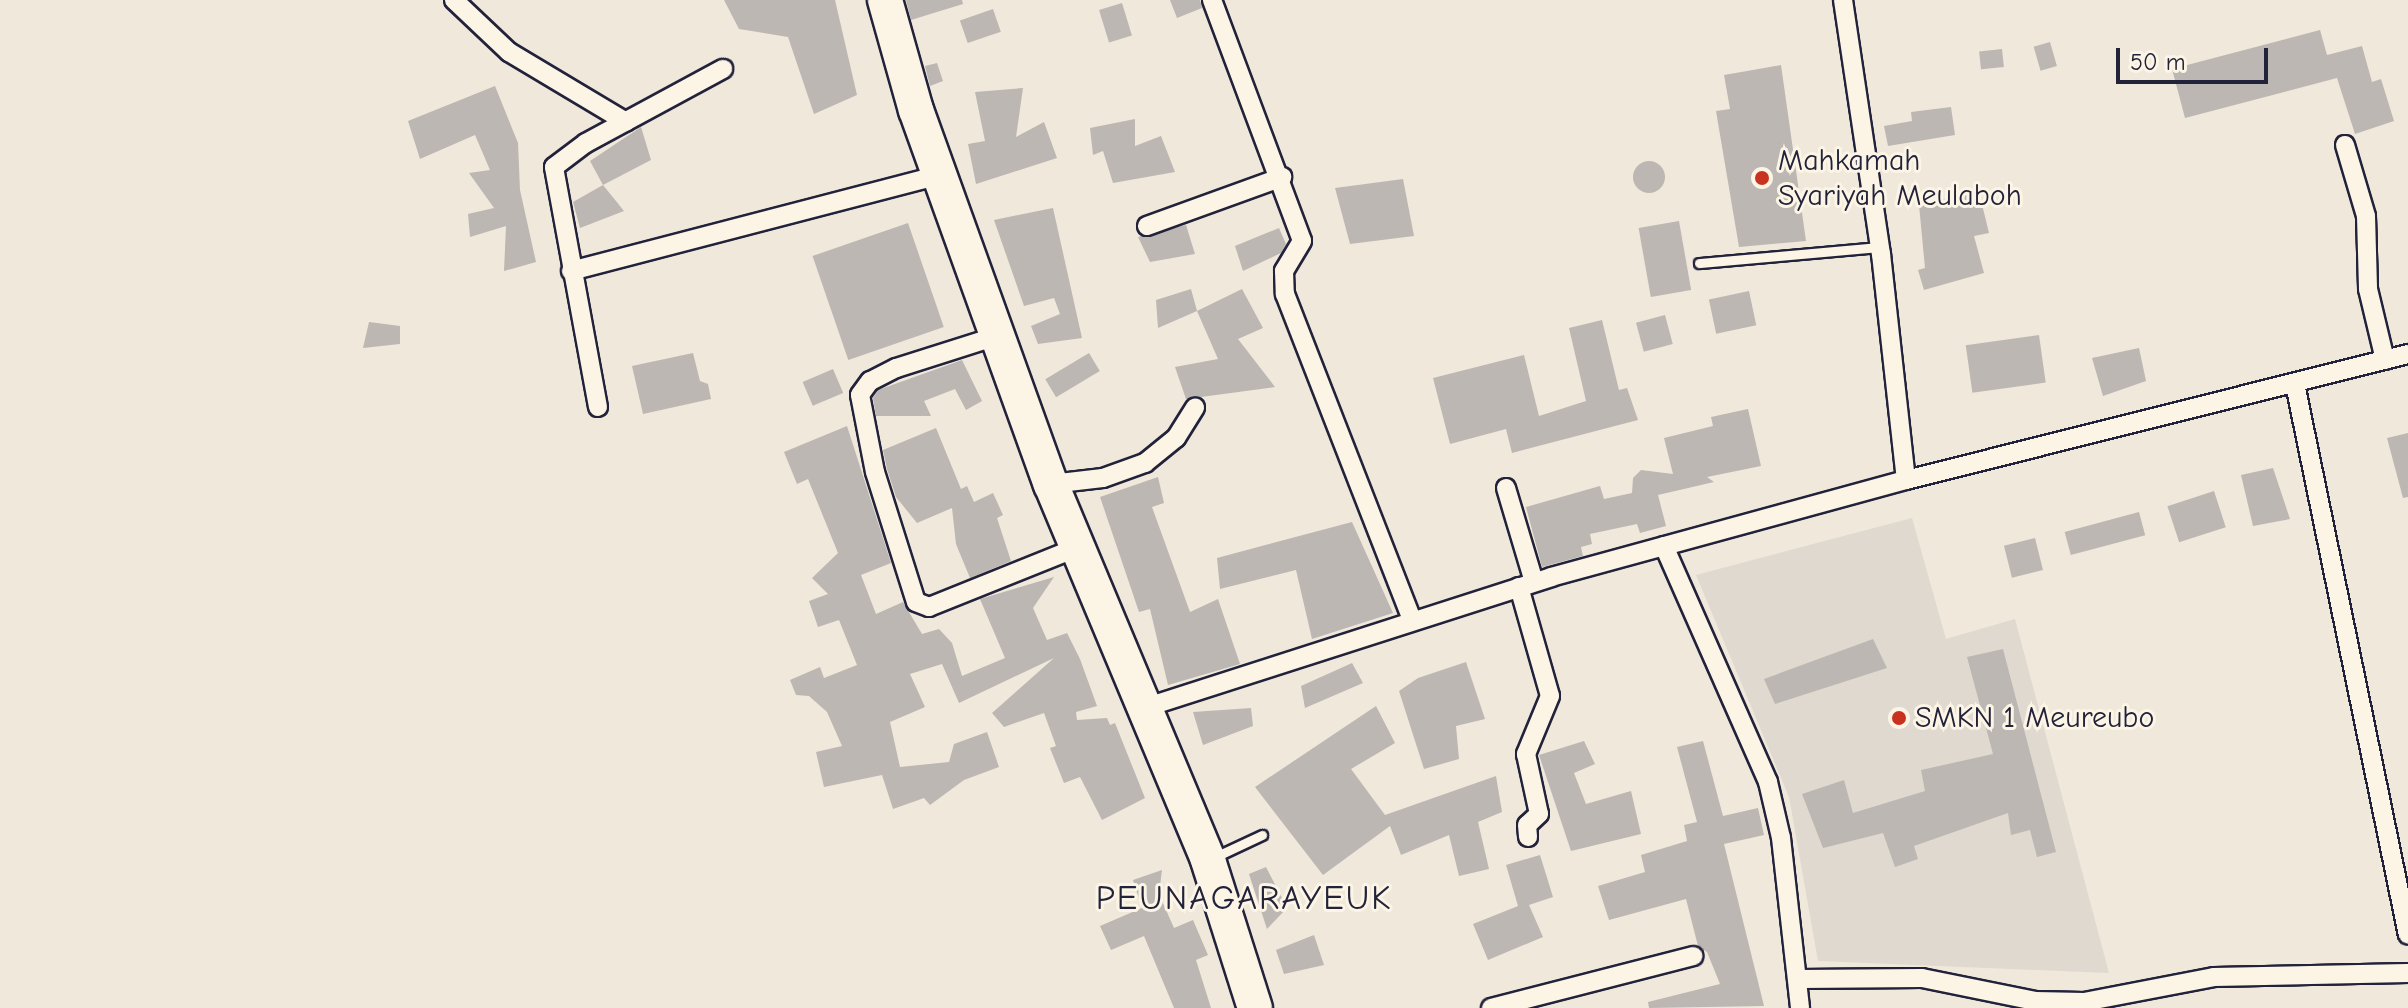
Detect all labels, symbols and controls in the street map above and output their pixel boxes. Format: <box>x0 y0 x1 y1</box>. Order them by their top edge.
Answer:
scale bar <box>2120 32 2272 82</box>
text: 50 m <box>2130 48 2186 76</box>
place label: Mahkamah Syariyah Meulaboh <box>1778 143 2022 214</box>
marker: Mahkamah Syariyah Meulaboh <box>1753 169 1771 187</box>
place label: SMKN 1 Meureubo <box>1915 700 2154 736</box>
marker: SMKN 1 Meureubo <box>1890 709 1908 727</box>
district label: PEUNAGARAYEUK <box>1096 879 1392 919</box>

